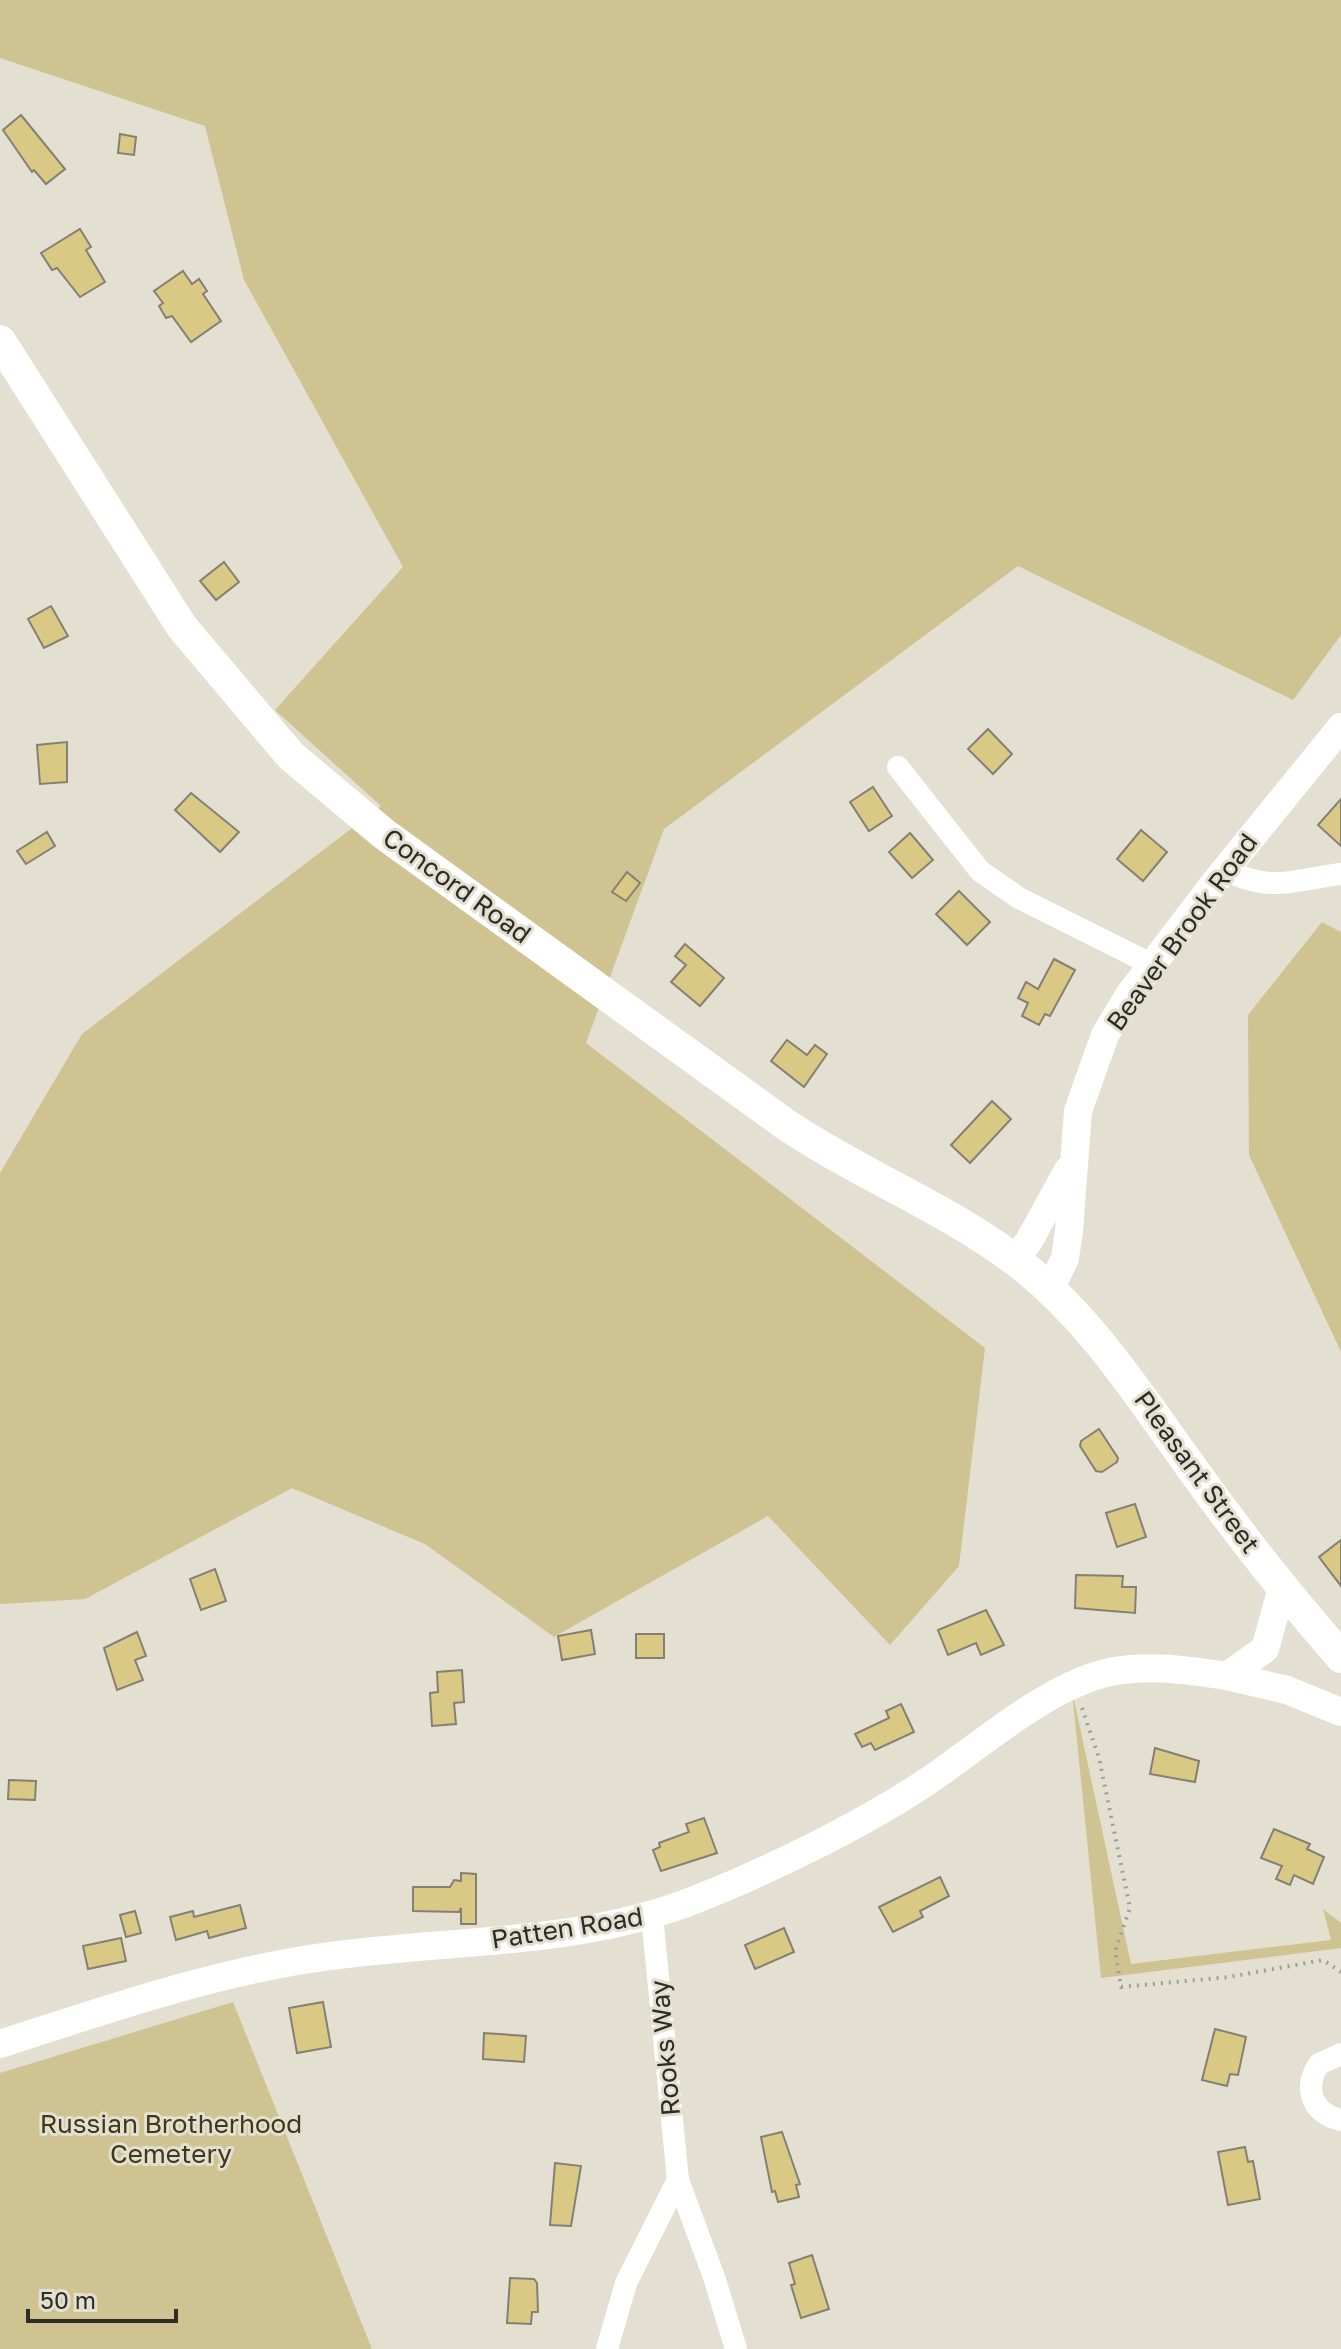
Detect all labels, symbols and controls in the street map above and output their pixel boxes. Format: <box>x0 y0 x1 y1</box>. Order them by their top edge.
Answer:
street label: Concord Road <box>377 822 537 950</box>
street label: Beaver Brook Road <box>1100 827 1263 1036</box>
street label: Pleasant Street <box>1128 1385 1267 1559</box>
street label: Patten Road <box>489 1900 645 1955</box>
street label: Rooks Way <box>643 1978 686 2117</box>
park label: Russian Brotherhood Cemetery <box>40 2108 302 2169</box>
scale bar <box>28 2273 176 2323</box>
text: 50 m <box>40 2285 96 2314</box>

